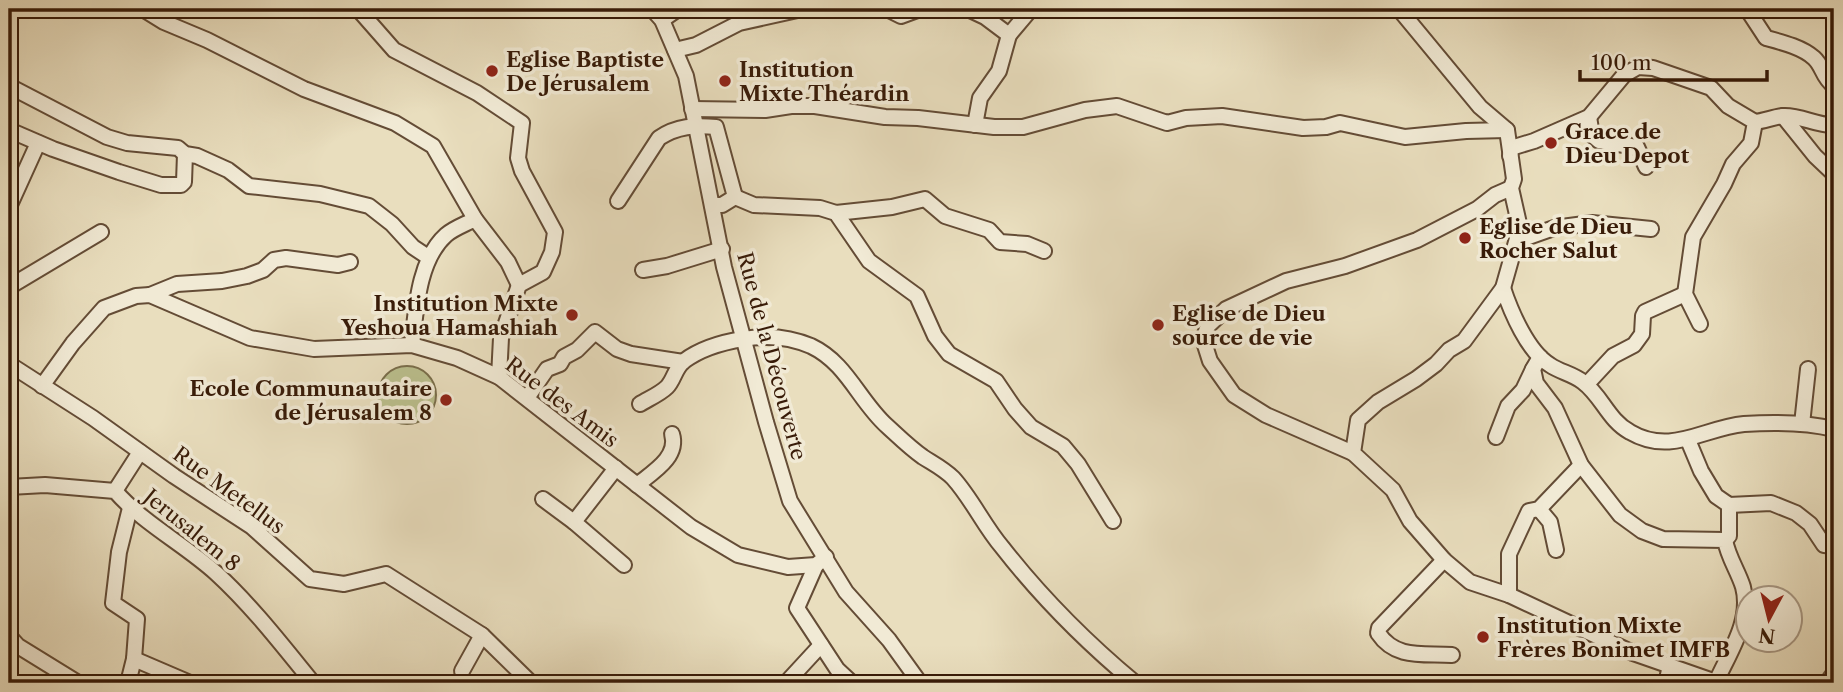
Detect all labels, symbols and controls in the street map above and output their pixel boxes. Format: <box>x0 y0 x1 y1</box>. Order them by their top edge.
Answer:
scale bar <box>1580 38 1768 82</box>
place label: Eglise Baptiste De Jérusalem <box>506 47 664 96</box>
text: 100 m <box>1591 50 1652 75</box>
place label: Institution Mixte Théardin <box>739 57 910 106</box>
marker: Eglise Baptiste De Jérusalem <box>484 63 500 79</box>
marker: Institution Mixte Théardin <box>717 73 733 89</box>
place label: Grace de Dieu Depot <box>1565 119 1690 168</box>
marker: Grace de Dieu Depot <box>1543 135 1559 151</box>
place label: Eglise de Dieu Rocher Salut <box>1479 214 1633 263</box>
marker: Eglise de Dieu Rocher Salut <box>1457 230 1473 246</box>
street label: Rue de la Découverte <box>732 249 812 463</box>
place label: Institution Mixte Yeshoua Hamashiah <box>340 291 559 340</box>
place label: Eglise de Dieu source de vie <box>1172 301 1326 350</box>
marker: Institution Mixte Yeshoua Hamashiah <box>564 307 580 323</box>
marker: Eglise de Dieu source de vie <box>1150 317 1166 333</box>
street label: Rue des Amis <box>501 351 623 453</box>
place label: Ecole Communautaire de Jérusalem 8 <box>190 376 432 425</box>
marker: Ecole Communautaire de Jérusalem 8 <box>438 392 454 408</box>
street label: Rue Metellus <box>168 441 290 539</box>
street label: Jerusalem 8 <box>137 482 245 576</box>
north arrow <box>1734 584 1804 654</box>
place label: Institution Mixte Frères Bonimet IMFB <box>1497 613 1730 662</box>
text: N <box>1757 623 1777 648</box>
marker: Institution Mixte Frères Bonimet IMFB <box>1475 629 1491 645</box>

